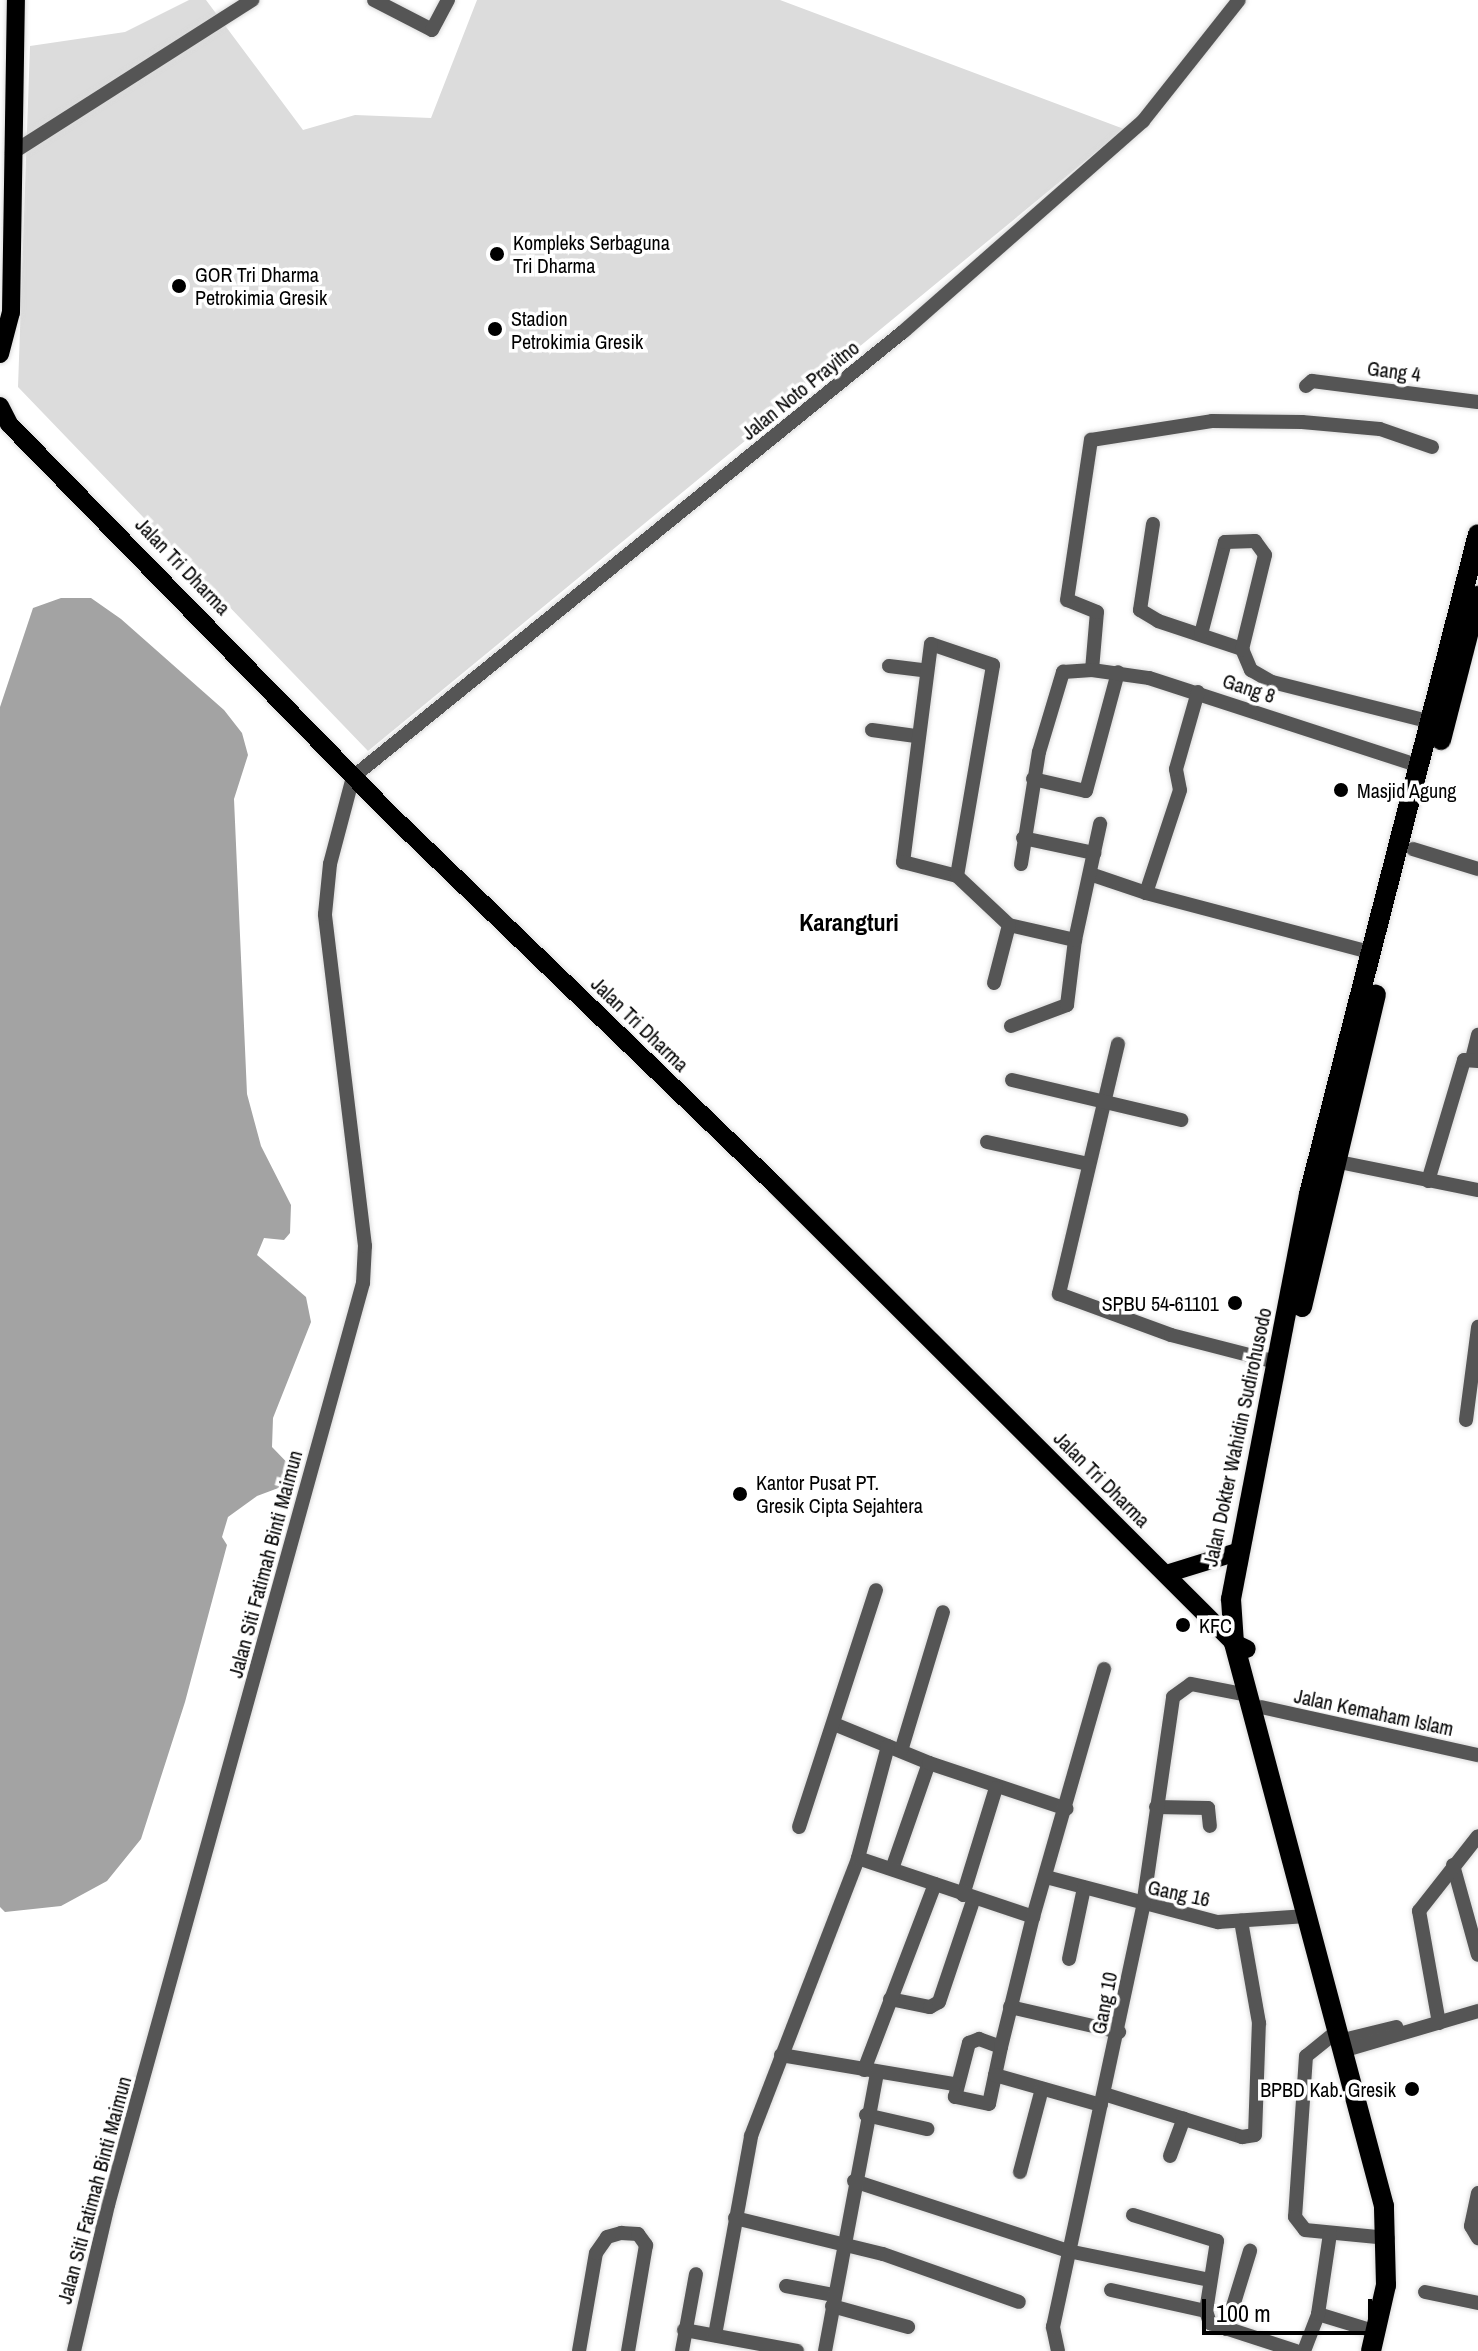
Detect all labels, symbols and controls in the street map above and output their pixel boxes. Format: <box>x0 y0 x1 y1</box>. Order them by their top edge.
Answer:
place label: Kompleks Serbaguna Tri Dharma <box>513 230 670 277</box>
marker: Kompleks Serbaguna Tri Dharma <box>488 245 506 263</box>
place label: GOR Tri Dharma Petrokimia Gresik <box>195 262 327 309</box>
marker: GOR Tri Dharma Petrokimia Gresik <box>170 277 188 295</box>
place label: Stadion Petrokimia Gresik <box>511 306 643 353</box>
marker: Stadion Petrokimia Gresik <box>486 320 504 338</box>
street label: Jalan Noto Prayitno <box>736 335 864 445</box>
street label: Gang 4 <box>1366 356 1422 386</box>
street label: Jalan Tri Dharma <box>131 512 235 620</box>
street label: Gang 8 <box>1220 668 1278 708</box>
place label: Masjid Agung <box>1357 778 1457 802</box>
marker: Masjid Agung <box>1332 781 1350 799</box>
district label: Karangturi <box>799 909 899 937</box>
street label: Jalan Tri Dharma <box>586 972 694 1076</box>
place label: SPBU 54-61101 <box>1102 1291 1219 1315</box>
marker: SPBU 54-61101 <box>1226 1294 1244 1312</box>
street label: Jalan Dokter Wahidin Sudirohusodo <box>1198 1305 1276 1569</box>
street label: Jalan Tri Dharma <box>1049 1426 1155 1532</box>
street label: Jalan Siti Fatimah Binti Maimun <box>223 1448 307 1680</box>
place label: Kantor Pusat PT. Gresik Cipta Sejahtera <box>756 1470 923 1517</box>
marker: Kantor Pusat PT. Gresik Cipta Sejahtera <box>731 1485 749 1503</box>
place label: KFC <box>1199 1613 1232 1637</box>
marker: KFC <box>1174 1616 1192 1634</box>
street label: Jalan Kemaham Islam <box>1292 1683 1456 1741</box>
street label: Gang 16 <box>1146 1875 1212 1911</box>
street label: Gang 10 <box>1086 1970 1122 2036</box>
street label: Jalan Siti Fatimah Binti Maimun <box>52 2074 136 2306</box>
place label: BPBD Kab. Gresik <box>1260 2077 1396 2101</box>
marker: BPBD Kab. Gresik <box>1403 2080 1421 2098</box>
scale bar <box>1206 2283 1376 2333</box>
text: 100 m <box>1216 2297 1271 2329</box>

